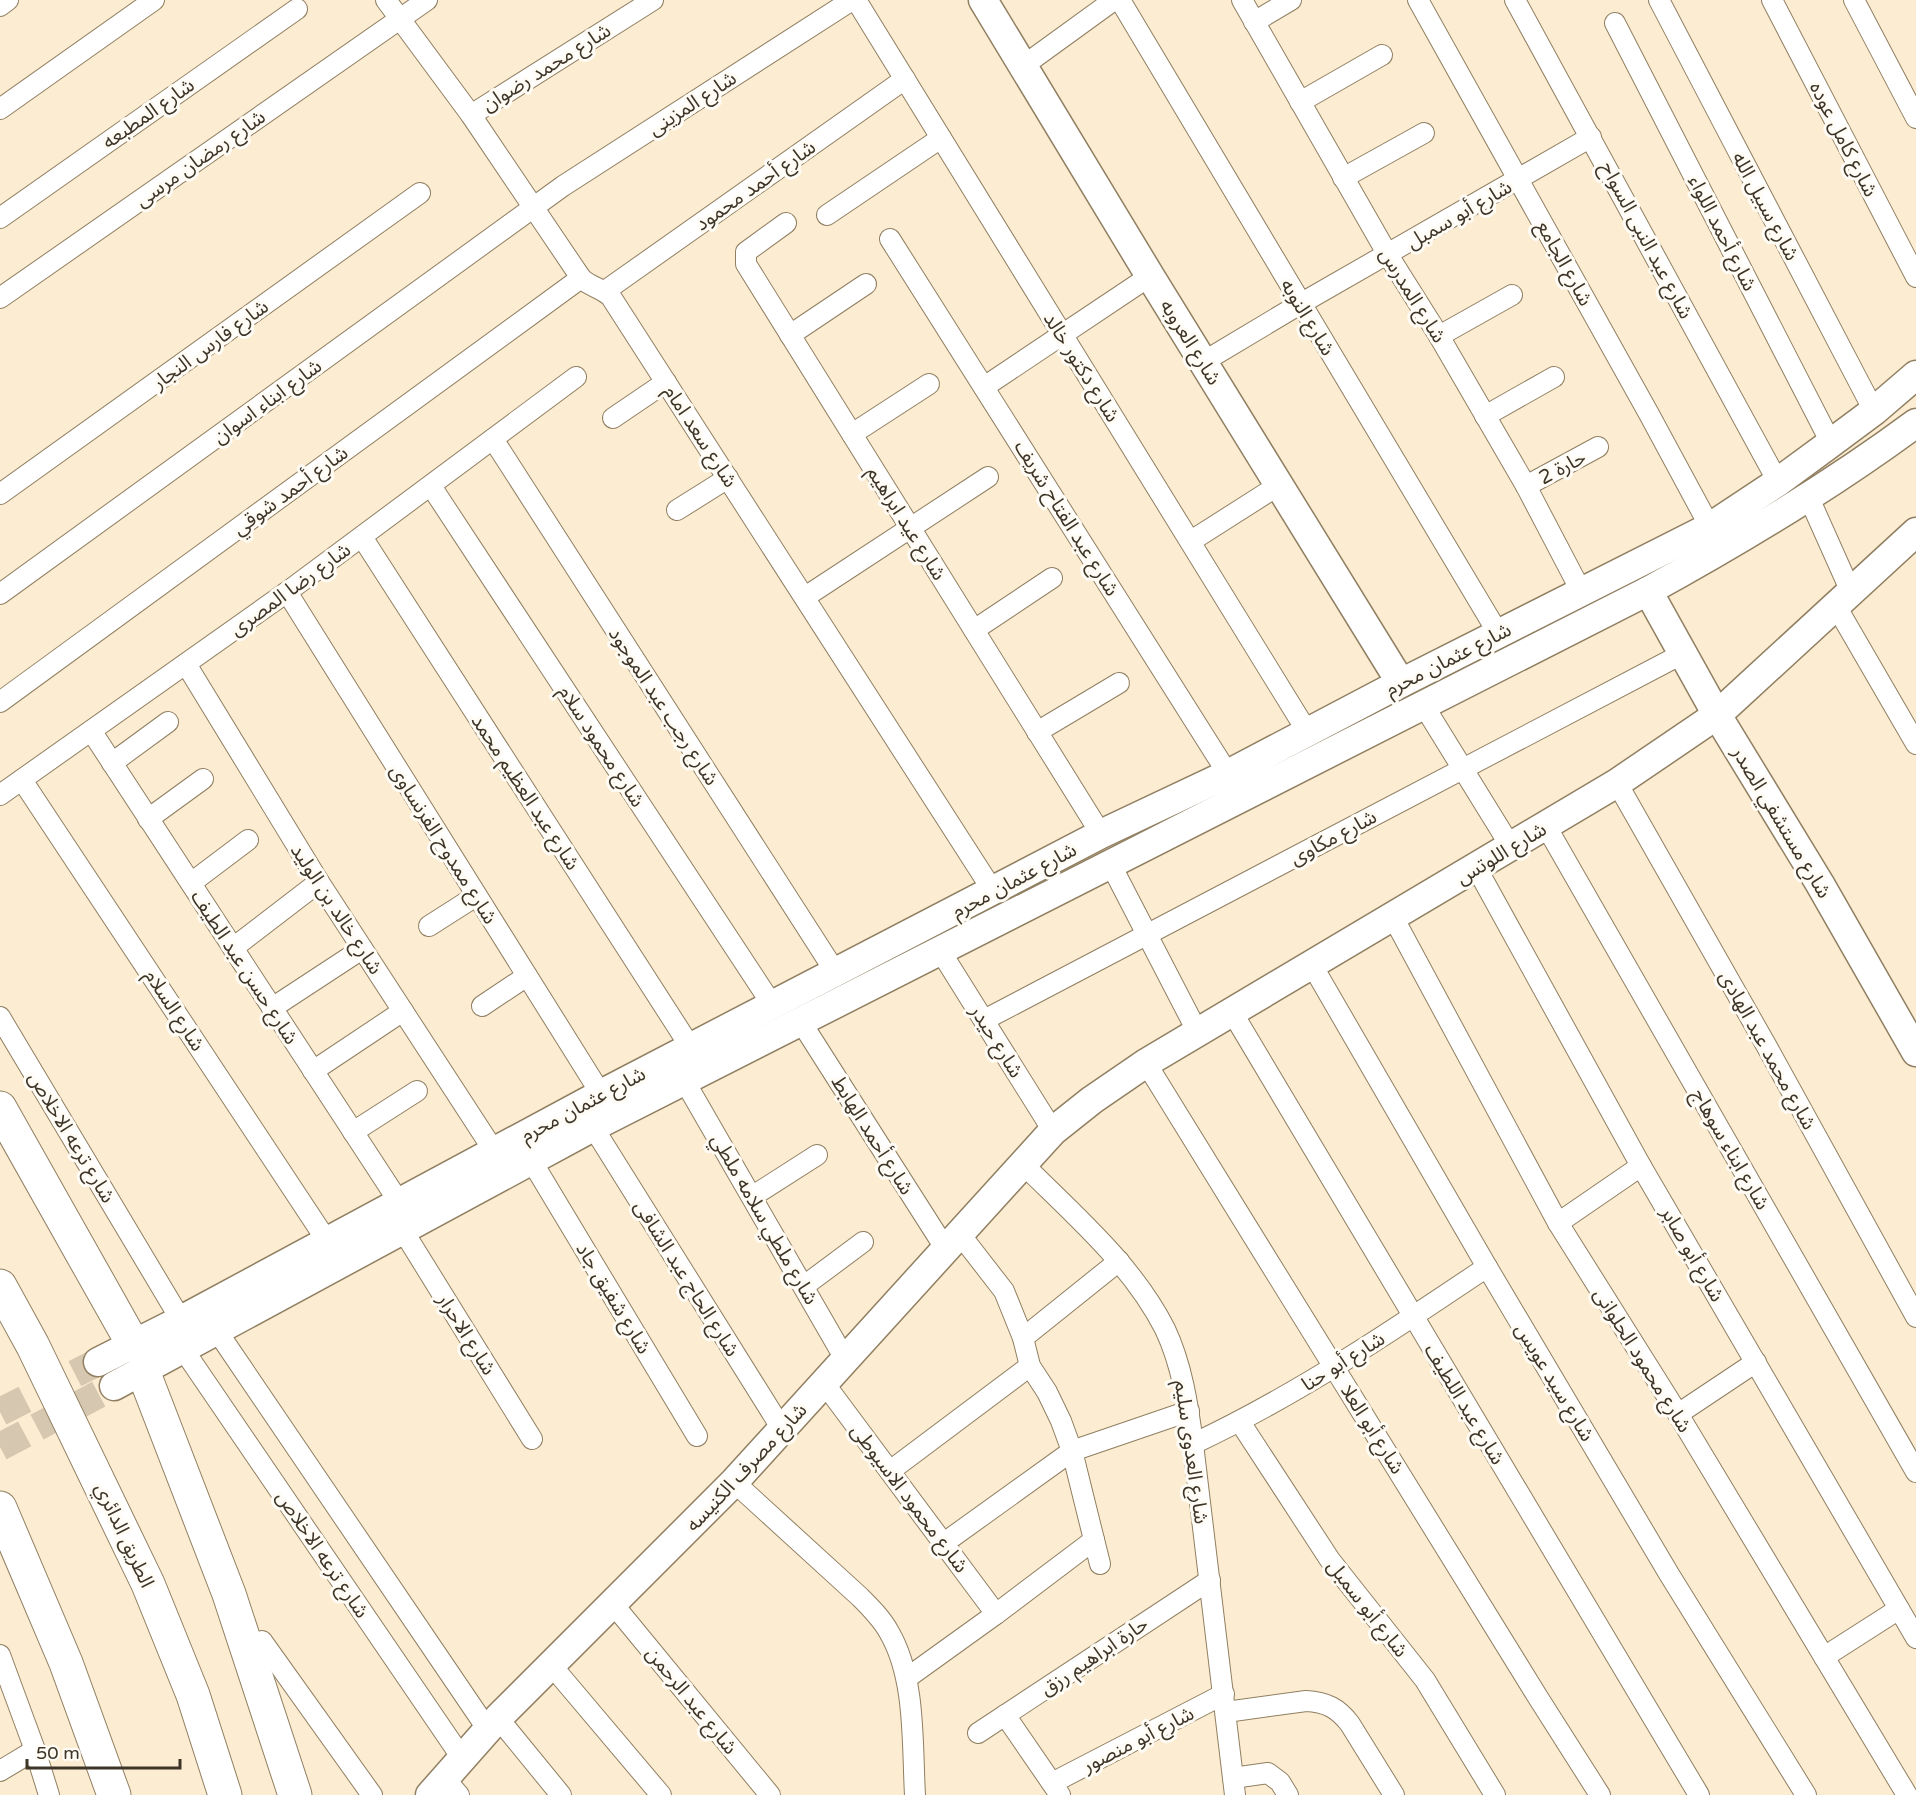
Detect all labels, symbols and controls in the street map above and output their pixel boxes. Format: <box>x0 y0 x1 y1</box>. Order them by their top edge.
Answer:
street label: شارع محمد رضوان <box>478 19 617 119</box>
street label: شارع المزينى <box>644 66 742 143</box>
street label: شارع المطبعه <box>98 73 200 156</box>
street label: شارع كامل عوده <box>1802 78 1882 202</box>
street label: شارع رمضان مرسى <box>131 105 271 214</box>
street label: شارع أحمد محمود <box>690 135 822 238</box>
street label: شارع سبيل الله <box>1725 148 1804 266</box>
street label: شارع عبد النبى السواح <box>1593 158 1698 324</box>
street label: شارع أحمد اللواء <box>1681 171 1762 296</box>
street label: شارع أبو سمبل <box>1402 175 1517 256</box>
street label: شارع الجامع <box>1529 217 1597 311</box>
street label: شارع المدرس <box>1372 244 1451 348</box>
street label: شارع النوبه <box>1273 275 1339 361</box>
street label: شارع فارس النجار <box>147 295 275 397</box>
street label: شارع العروبه <box>1153 295 1226 391</box>
street label: شارع دكتور خالد <box>1036 308 1124 428</box>
street label: شارع ابناء اسوان <box>208 354 328 451</box>
street label: شارع سعد امام <box>657 381 742 493</box>
street label: شارع عبد الفتاح شريف <box>1007 436 1124 602</box>
street label: شارع أحمد شوقي <box>228 440 355 543</box>
street label: حارة 2 <box>1535 446 1590 490</box>
street label: شارع عيد ابراهيم <box>860 462 951 586</box>
street label: شارع رضا المصرى <box>225 538 357 643</box>
street label: شارع عثمان محرم <box>1382 618 1516 704</box>
street label: شارع رجب عبد الموجود <box>601 623 723 791</box>
street label: شارع محمود سلام <box>551 681 649 813</box>
street label: شارع عبد العظيم محمد <box>464 710 584 876</box>
street label: شارع مستشفي الصدر <box>1724 741 1836 904</box>
street label: شارع ممدوح الفرنساوى <box>383 760 502 930</box>
street label: شارع مكاوى <box>1286 805 1382 873</box>
street label: شارع اللوتس <box>1452 818 1552 892</box>
street label: شارع عثمان محرم <box>948 838 1082 926</box>
street label: شارع خالد بن الوليد <box>283 840 387 980</box>
street label: شارع حسن عبد الطيف <box>184 886 303 1050</box>
street label: شارع السلام <box>137 965 210 1057</box>
street label: شارع محمد عبد الهادى <box>1712 967 1821 1135</box>
street label: شارع حيدر <box>962 1000 1028 1083</box>
street label: شارع عثمان محرم <box>517 1062 651 1150</box>
street label: شارع ترعه الاخلاص <box>21 1068 120 1209</box>
street label: شارع أحمد الهابط <box>824 1071 919 1201</box>
street label: شارع ابناء سوهاج <box>1684 1085 1774 1215</box>
street label: شارع ملطي سلامه ملطي <box>703 1130 823 1311</box>
street label: شارع الحاج عبد الشافى <box>627 1196 744 1362</box>
street label: شارع أبو صابر <box>1653 1201 1730 1307</box>
street label: شارع شفيق جاد <box>569 1238 656 1360</box>
street label: شارع محمود الحلوانى <box>1586 1284 1696 1438</box>
street label: شارع الاحرار <box>429 1288 501 1381</box>
street label: شارع سيد عويس <box>1508 1319 1599 1447</box>
street label: شارع أبو حنا <box>1297 1326 1391 1398</box>
street label: شارع عبد اللطيف <box>1417 1340 1510 1470</box>
street label: شارع العدوى سليم <box>1167 1379 1213 1526</box>
street label: شارع أبو العلا <box>1333 1380 1410 1480</box>
street label: شارع مصرف الكنيسه <box>681 1398 814 1538</box>
street label: شارع محمود الاسيوطى <box>844 1419 973 1579</box>
street label: الطريق الدائري <box>87 1479 159 1593</box>
street label: شارع ترعه الاخلاص <box>269 1486 374 1624</box>
street label: شارع أبو سمبل <box>1320 1555 1413 1664</box>
street label: حارة ابراهيم رزق <box>1036 1612 1154 1703</box>
street label: شارع عبد الرحمن <box>639 1642 742 1761</box>
street label: شارع أبو منصور <box>1078 1701 1199 1781</box>
scale bar <box>27 1732 180 1770</box>
text: 50 m <box>36 1742 80 1764</box>

